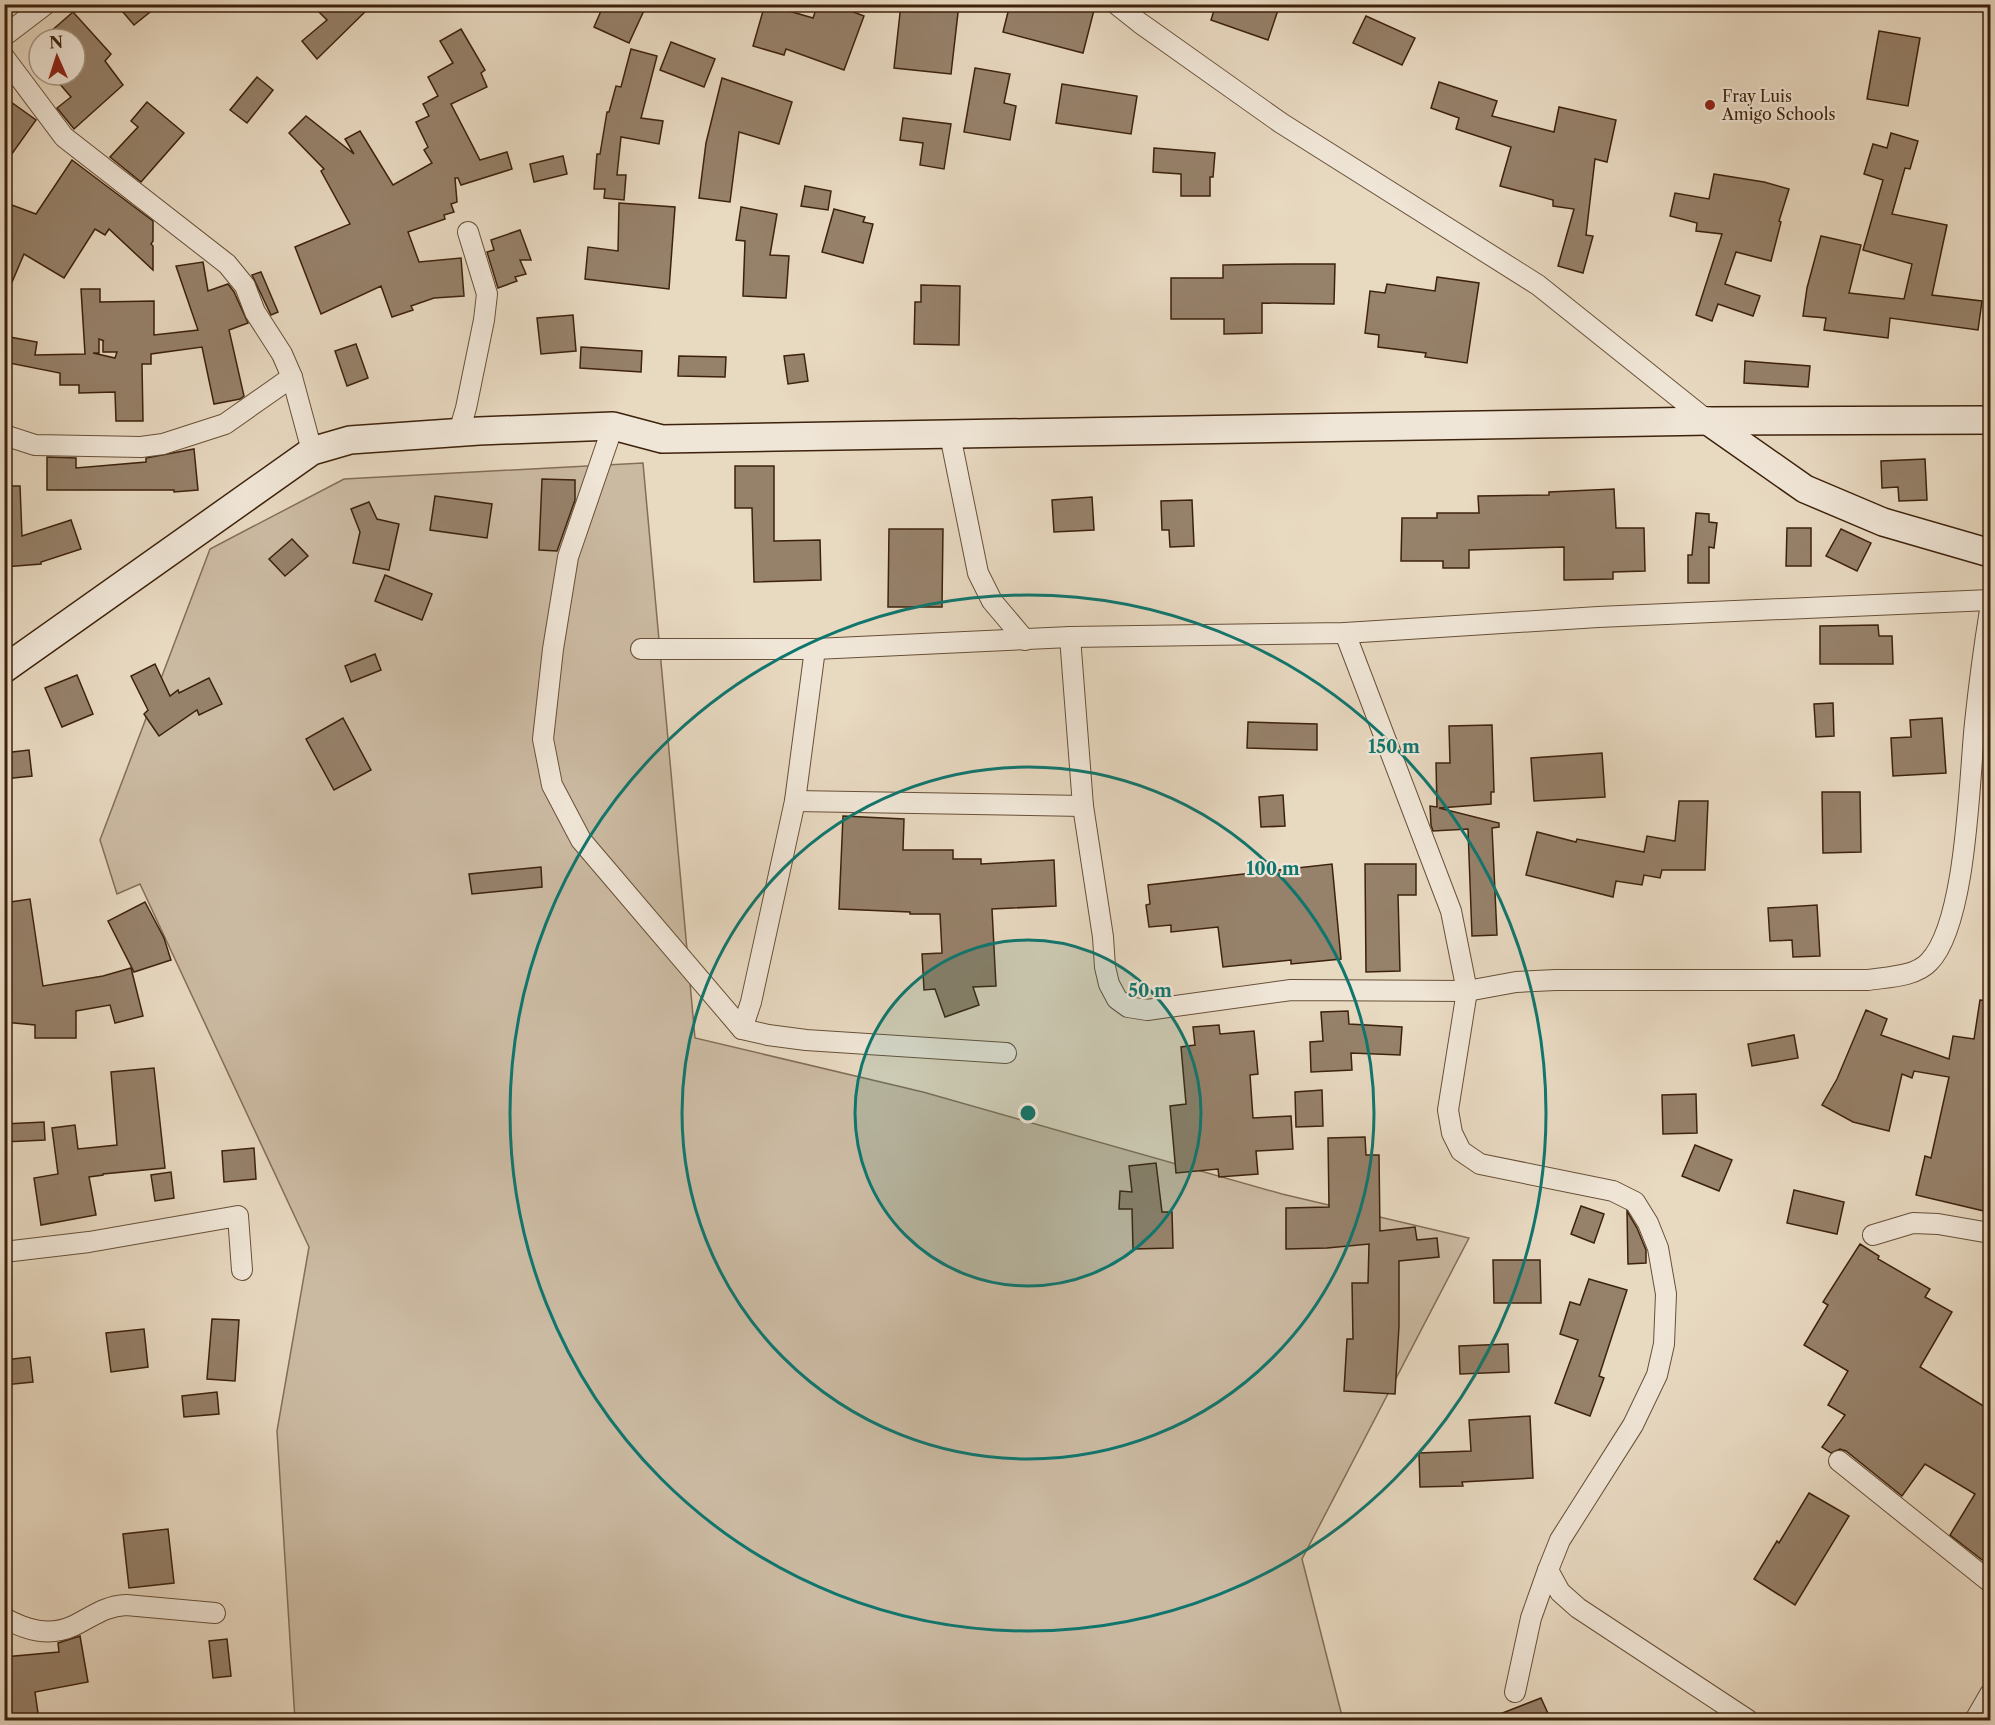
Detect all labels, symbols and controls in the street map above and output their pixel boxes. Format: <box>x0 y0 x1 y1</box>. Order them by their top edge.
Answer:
north arrow <box>27 27 87 87</box>
text: N <box>49 32 64 52</box>
place label: Fray Luis Amigo Schools <box>1721 86 1835 124</box>
marker: Fray Luis Amigo Schools <box>1703 98 1717 112</box>
text: 150 m <box>1368 736 1420 758</box>
text: 100 m <box>1246 858 1300 880</box>
text: 50 m <box>1128 980 1172 1002</box>
centre of rings <box>1018 1103 1038 1123</box>

